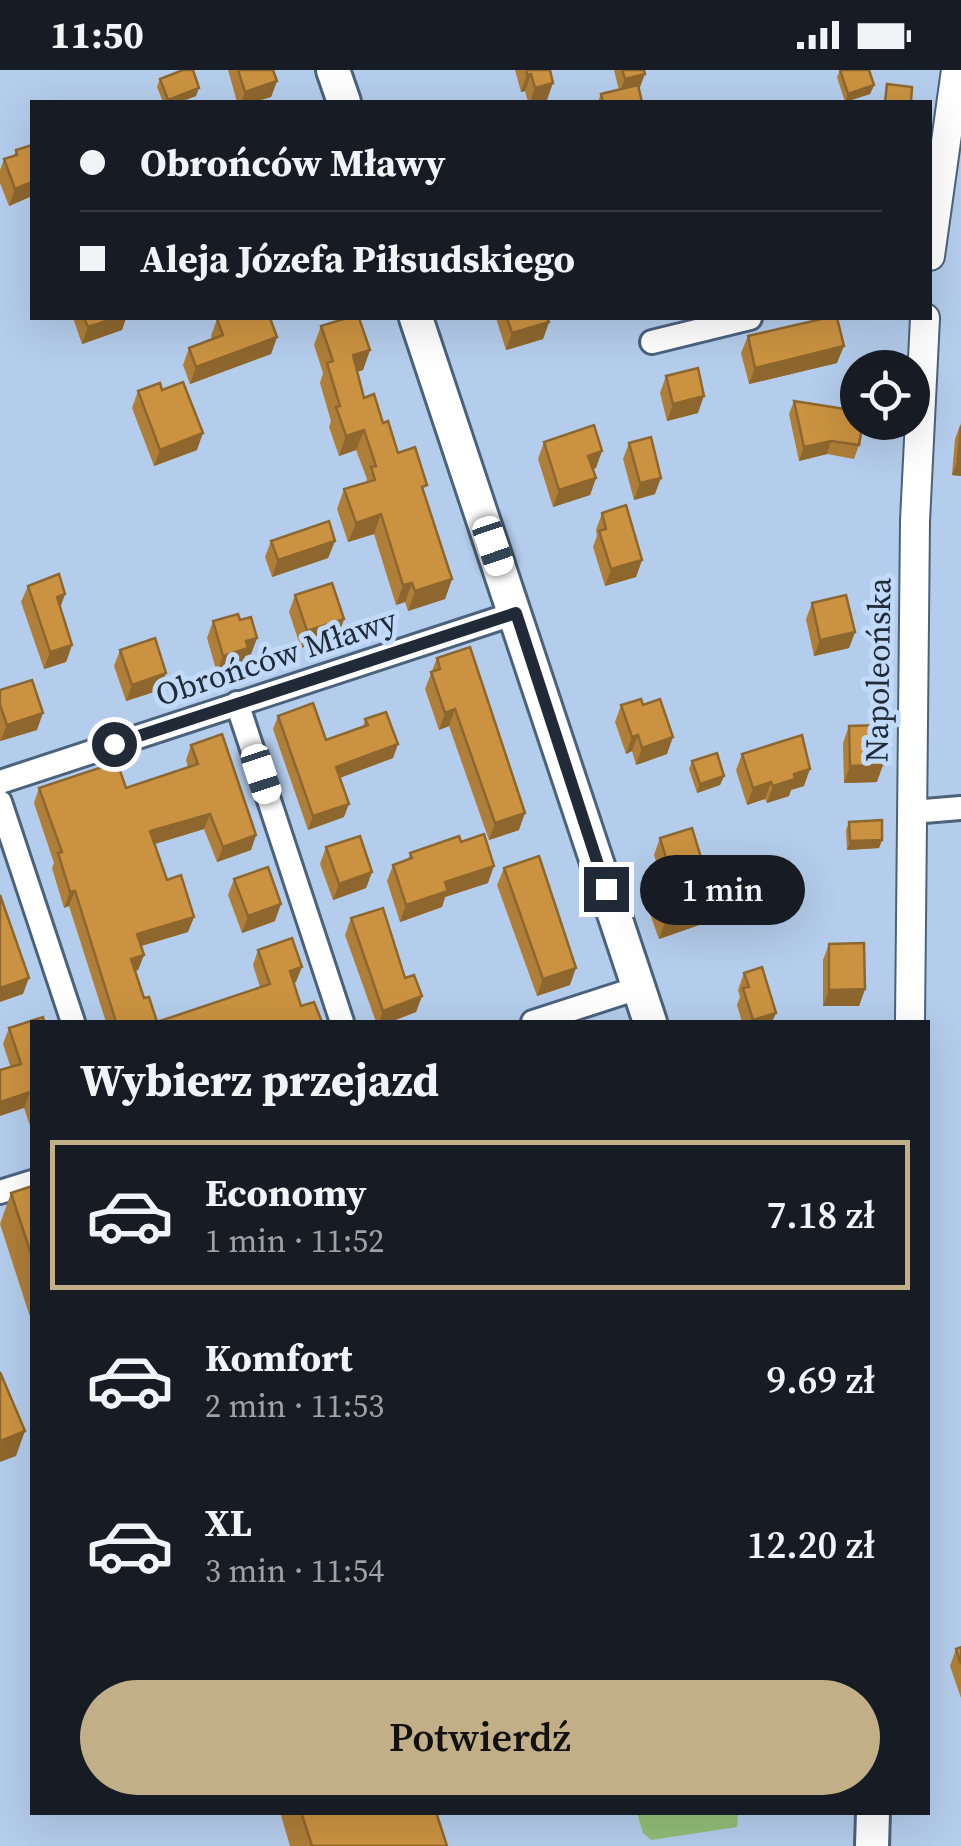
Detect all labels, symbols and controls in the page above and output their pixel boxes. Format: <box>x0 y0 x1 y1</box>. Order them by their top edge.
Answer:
text: 11:50 <box>50 9 144 61</box>
text: Obrońców Mławy <box>140 137 446 189</box>
text: Aleja Józefa Piłsudskiego <box>140 233 575 285</box>
map controls <box>840 350 930 440</box>
button: locate <box>840 350 930 440</box>
car <box>469 513 517 579</box>
street label: Napoleońska <box>854 576 902 763</box>
street label: Obrońców Mławy <box>150 597 403 717</box>
route start <box>92 722 137 767</box>
car <box>237 741 285 807</box>
callout: 1 min <box>641 854 806 924</box>
route end <box>584 867 629 912</box>
text: 1 min <box>681 868 764 912</box>
text: Wybierz przejazd <box>80 1049 439 1111</box>
text: Economy <box>205 1167 367 1219</box>
icon: car <box>85 1170 175 1260</box>
text: 7.18 zł <box>767 1189 875 1241</box>
text: 1 min · 11:52 <box>205 1219 384 1263</box>
text: Komfort <box>205 1332 353 1384</box>
icon: car <box>85 1335 175 1425</box>
text: 9.69 zł <box>767 1354 875 1406</box>
text: 2 min · 11:53 <box>205 1384 384 1428</box>
text: XL <box>205 1497 252 1549</box>
icon: car <box>85 1500 175 1590</box>
text: 12.20 zł <box>747 1519 875 1571</box>
text: 3 min · 11:54 <box>205 1549 384 1593</box>
button: Potwierdź <box>80 1680 880 1795</box>

